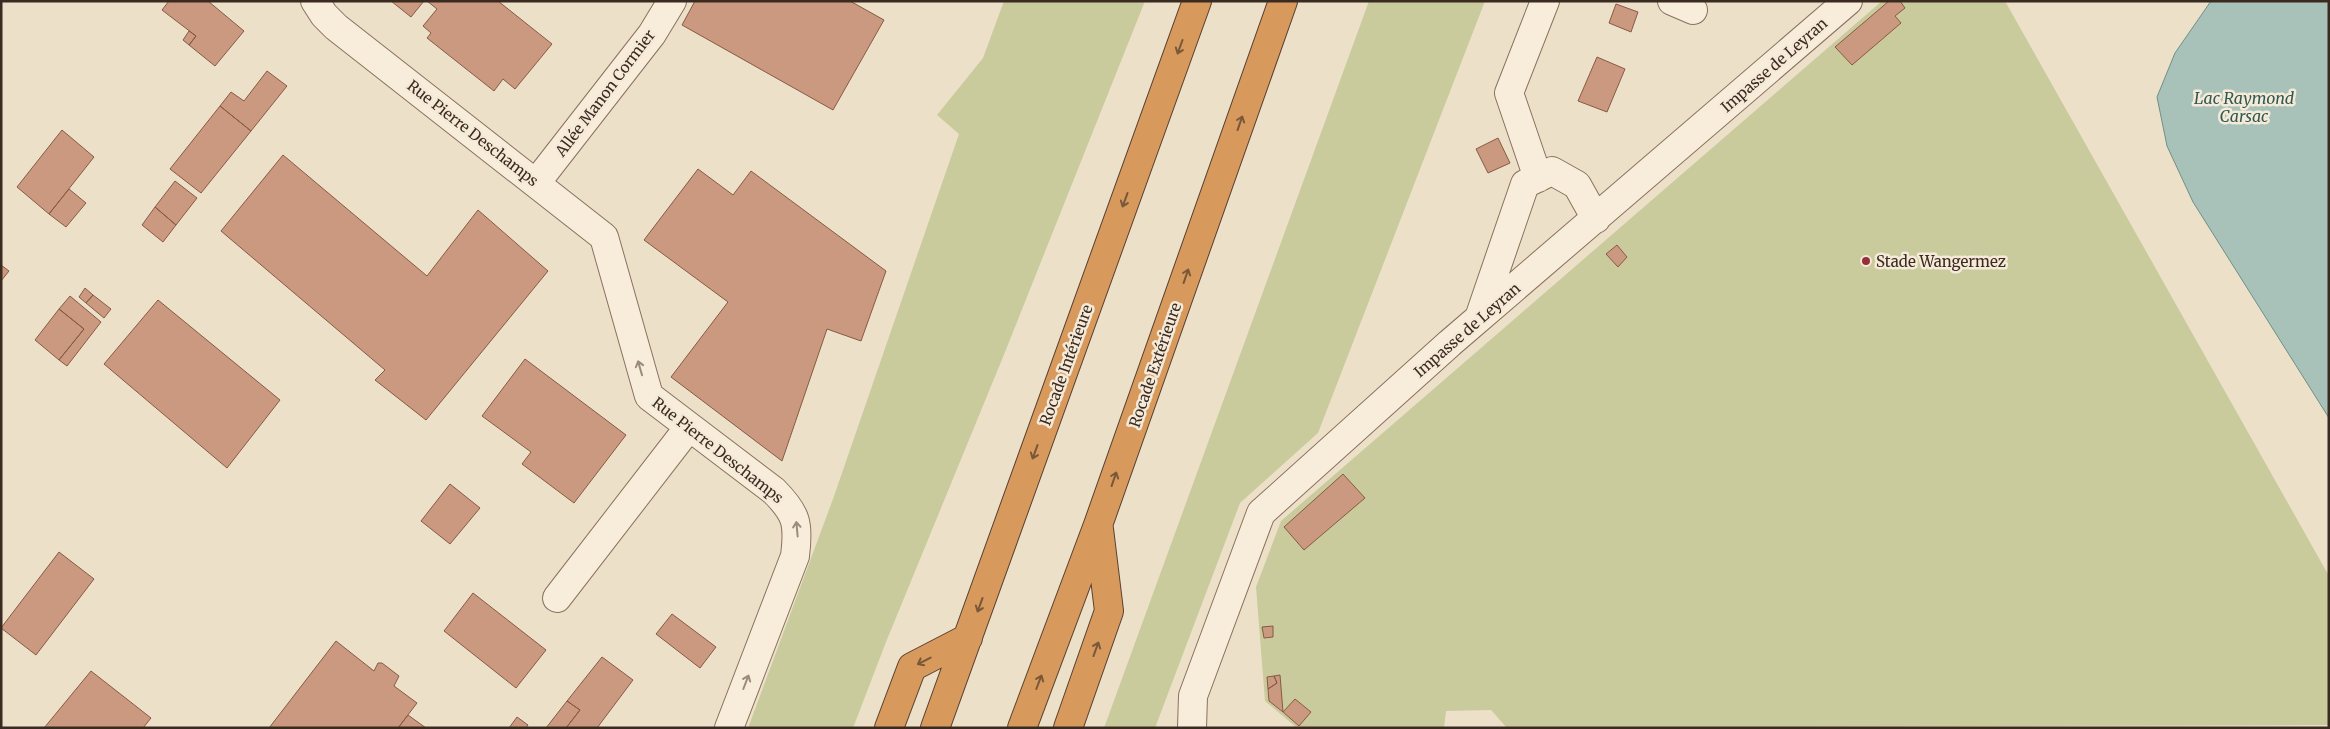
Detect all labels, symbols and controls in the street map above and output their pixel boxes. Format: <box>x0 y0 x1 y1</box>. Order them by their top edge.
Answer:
street label: Impasse de Leyran <box>1717 14 1831 116</box>
street label: Allée Manon Cormier <box>550 26 659 161</box>
one-way arrow <box>1175 39 1184 54</box>
street label: Rue Pierre Deschamps <box>404 76 542 190</box>
water label: Lac Raymond Carsac <box>2194 88 2295 126</box>
one-way arrow <box>1236 115 1245 131</box>
one-way arrow <box>1120 192 1129 207</box>
place label: Stade Wangermez <box>1876 252 2006 271</box>
marker: Stade Wangermez <box>1860 255 1872 267</box>
one-way arrow <box>1182 269 1191 284</box>
street label: Impasse de Leyran <box>1410 279 1524 381</box>
street label: Rocade Extérieure <box>1125 300 1185 430</box>
street label: Rocade Intérieure <box>1035 302 1097 428</box>
one-way arrow <box>635 360 644 376</box>
street label: Rue Pierre Deschamps <box>649 393 787 507</box>
one-way arrow <box>1030 444 1039 459</box>
one-way arrow <box>1110 471 1120 487</box>
one-way arrow <box>792 521 801 537</box>
one-way arrow <box>975 596 984 612</box>
one-way arrow <box>1092 642 1101 657</box>
one-way arrow <box>917 656 932 666</box>
one-way arrow <box>742 675 751 690</box>
one-way arrow <box>1035 675 1044 690</box>

